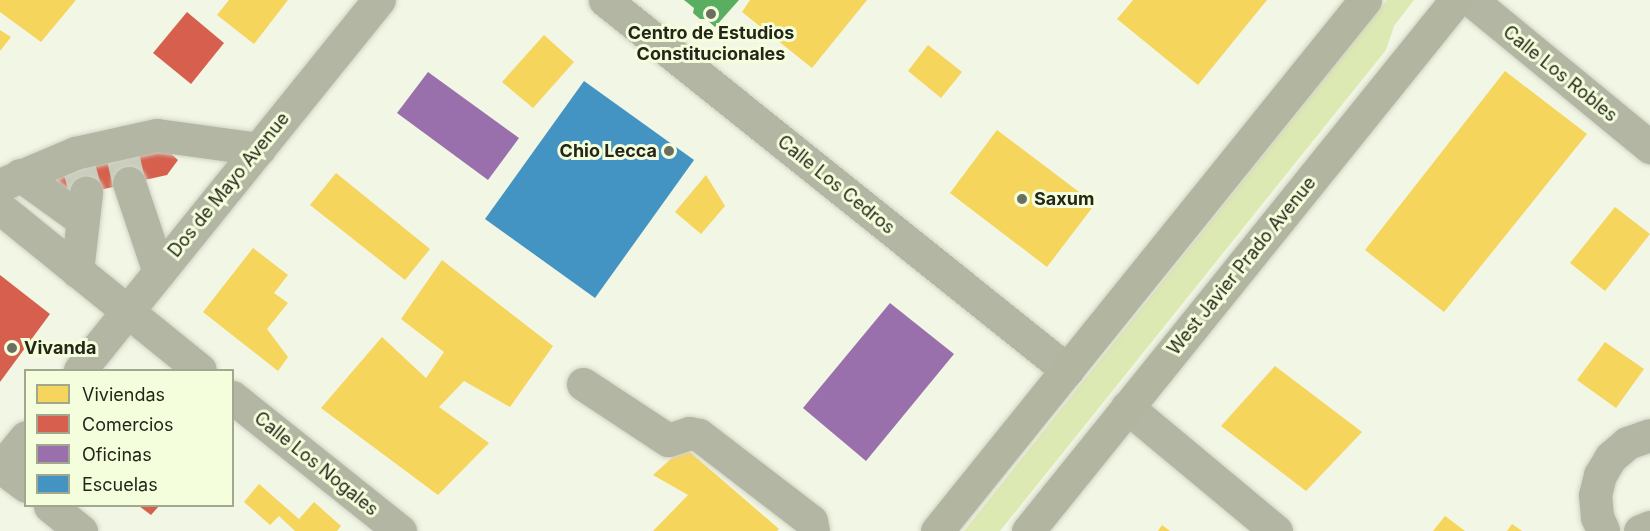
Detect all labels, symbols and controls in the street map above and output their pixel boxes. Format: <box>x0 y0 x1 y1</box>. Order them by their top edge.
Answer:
marker: Centro de Estudios Constitucionales <box>704 7 718 21</box>
street label: Calle Los Robles <box>1499 21 1621 127</box>
place label: Centro de Estudios Constitucionales <box>628 23 794 66</box>
street label: Dos de Mayo Avenue <box>164 108 294 262</box>
street label: Calle Los Cedros <box>773 131 899 239</box>
place label: Chio Lecca <box>560 140 657 162</box>
marker: Chio Lecca <box>662 144 676 158</box>
street label: West Javier Prado Avenue <box>1163 172 1321 360</box>
place label: Saxum <box>1034 188 1094 210</box>
marker: Saxum <box>1015 192 1029 206</box>
place label: Vivanda <box>24 337 96 359</box>
marker: Vivanda <box>5 341 19 355</box>
legend <box>24 369 234 507</box>
text: Viviendas <box>82 384 165 405</box>
street label: Calle Los Nogales <box>250 407 382 521</box>
text: Comercios <box>82 414 174 435</box>
text: Oficinas <box>82 444 152 465</box>
text: Escuelas <box>82 474 158 495</box>

